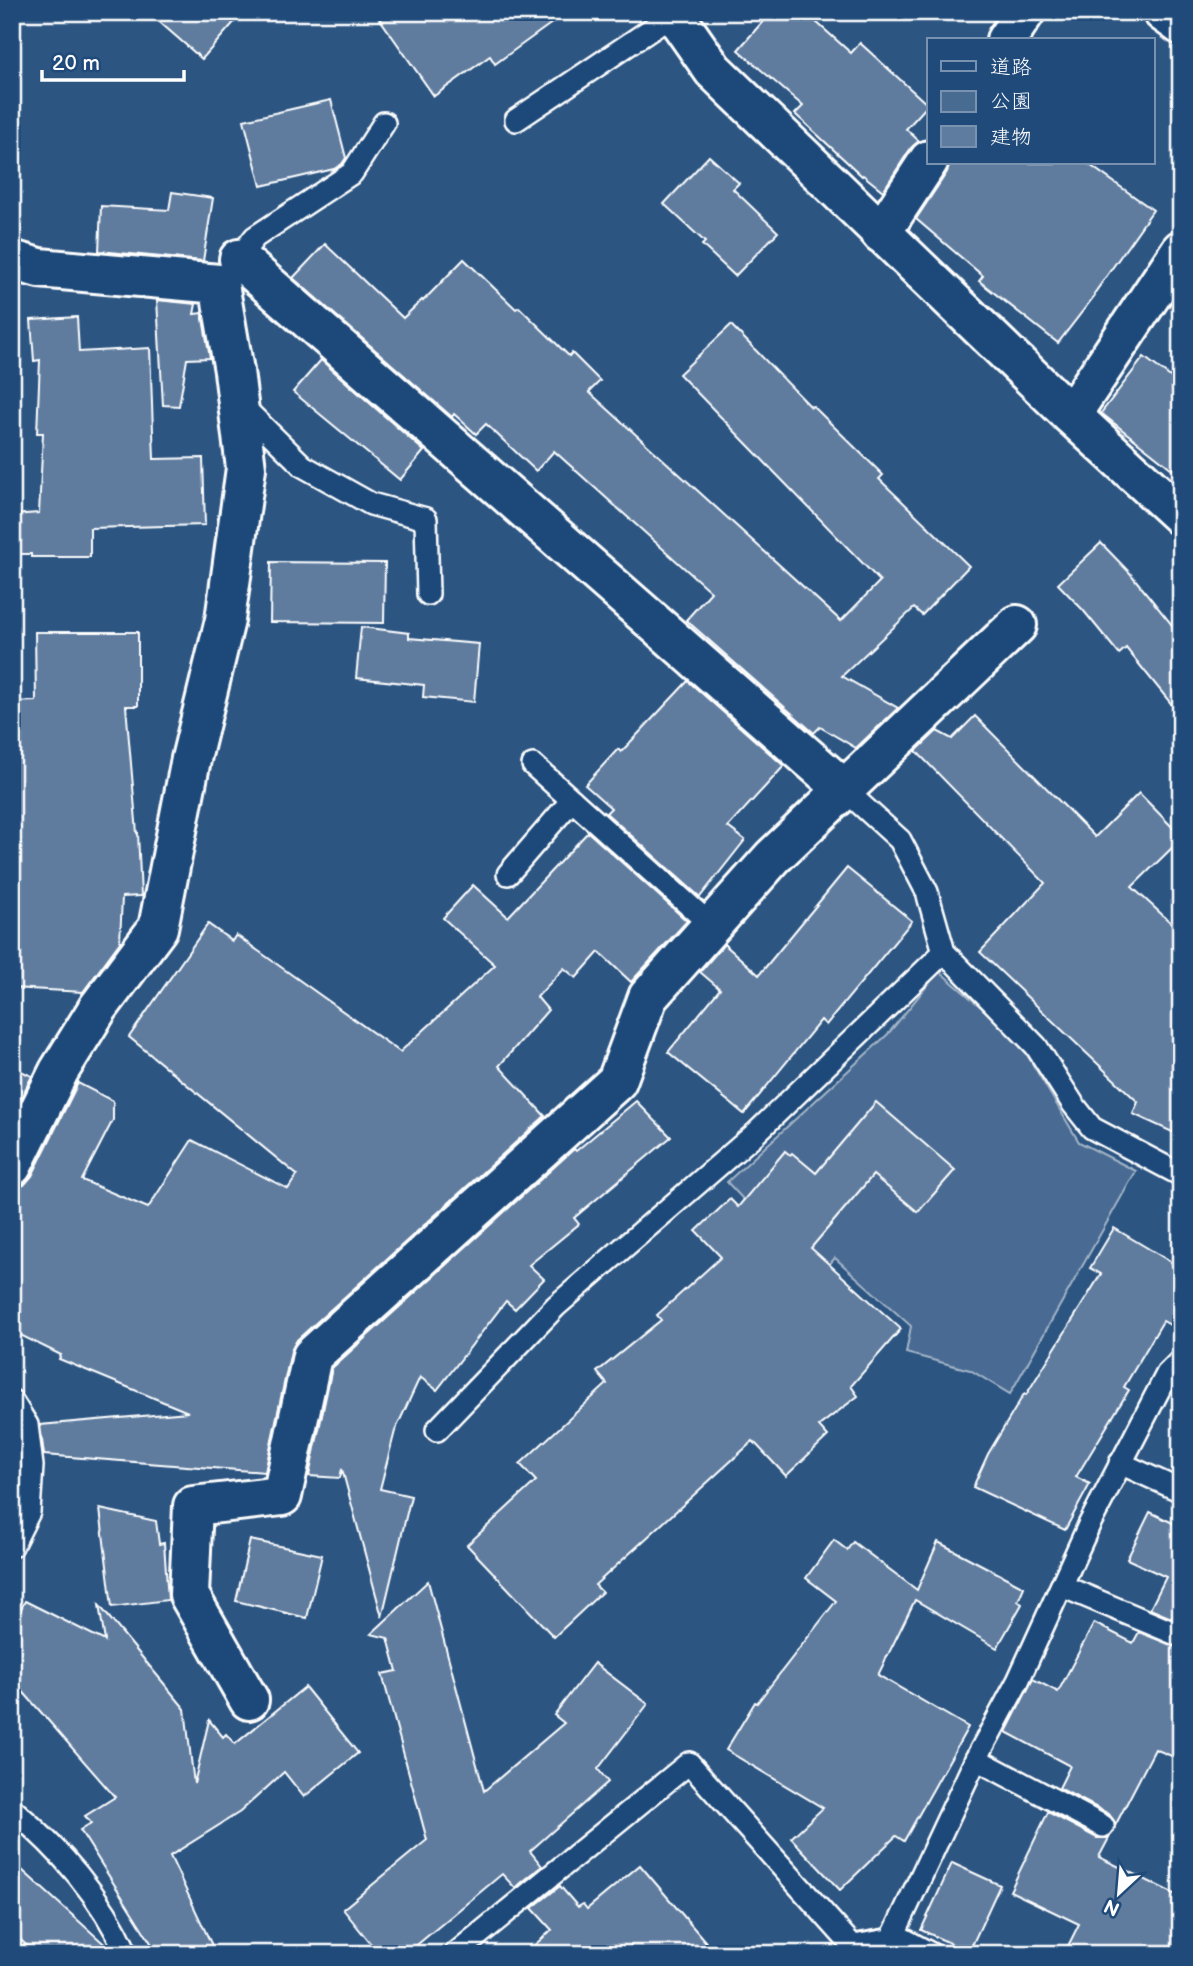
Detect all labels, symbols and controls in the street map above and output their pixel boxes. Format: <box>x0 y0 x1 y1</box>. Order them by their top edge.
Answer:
scale bar <box>42 38 184 82</box>
legend <box>927 38 1154 164</box>
text: 20 m <box>52 51 100 76</box>
text: 道路 <box>990 55 1032 80</box>
text: 公園 <box>990 89 1032 114</box>
text: 建物 <box>990 125 1032 150</box>
north arrow <box>1084 1857 1154 1927</box>
text: N <box>1101 1893 1124 1920</box>

